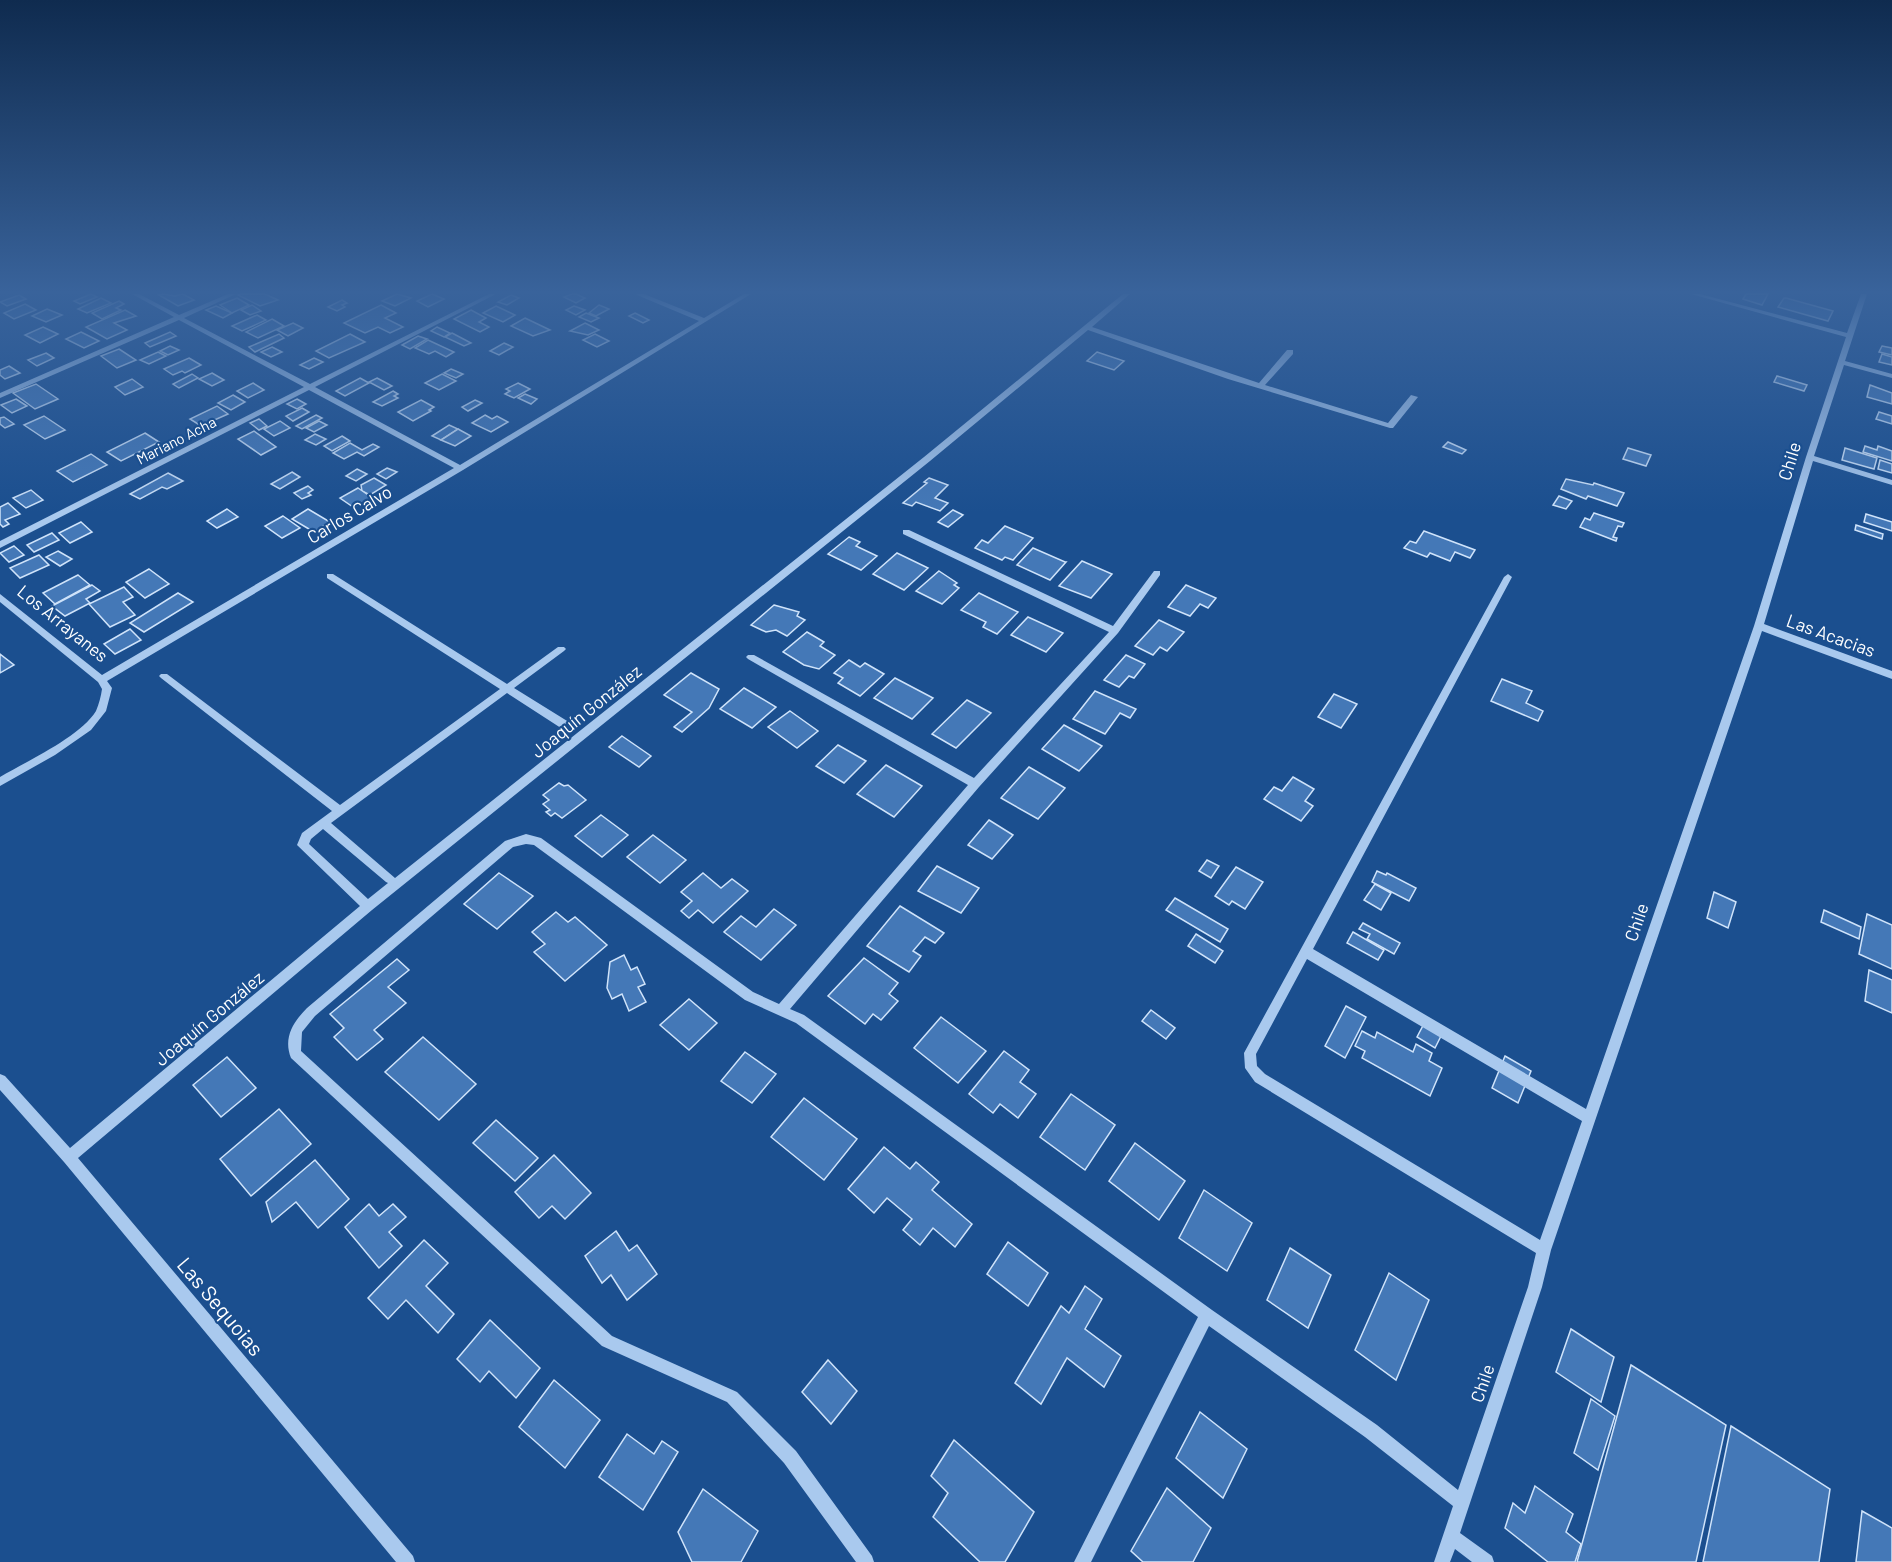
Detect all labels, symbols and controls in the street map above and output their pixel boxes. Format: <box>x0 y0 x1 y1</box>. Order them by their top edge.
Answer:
street label: Mariano Acha <box>133 412 219 468</box>
street label: Chile <box>1773 439 1805 483</box>
street label: Carlos Calvo <box>303 480 395 548</box>
street label: Los Arrayanes <box>13 580 113 666</box>
street label: Las Acacias <box>1784 609 1878 661</box>
street label: Joaquín González <box>526 660 646 762</box>
street label: Chile <box>1619 900 1653 944</box>
street label: Joaquín González <box>150 966 268 1070</box>
street label: Las Sequoias <box>173 1252 269 1360</box>
street label: Chile <box>1465 1361 1499 1405</box>

